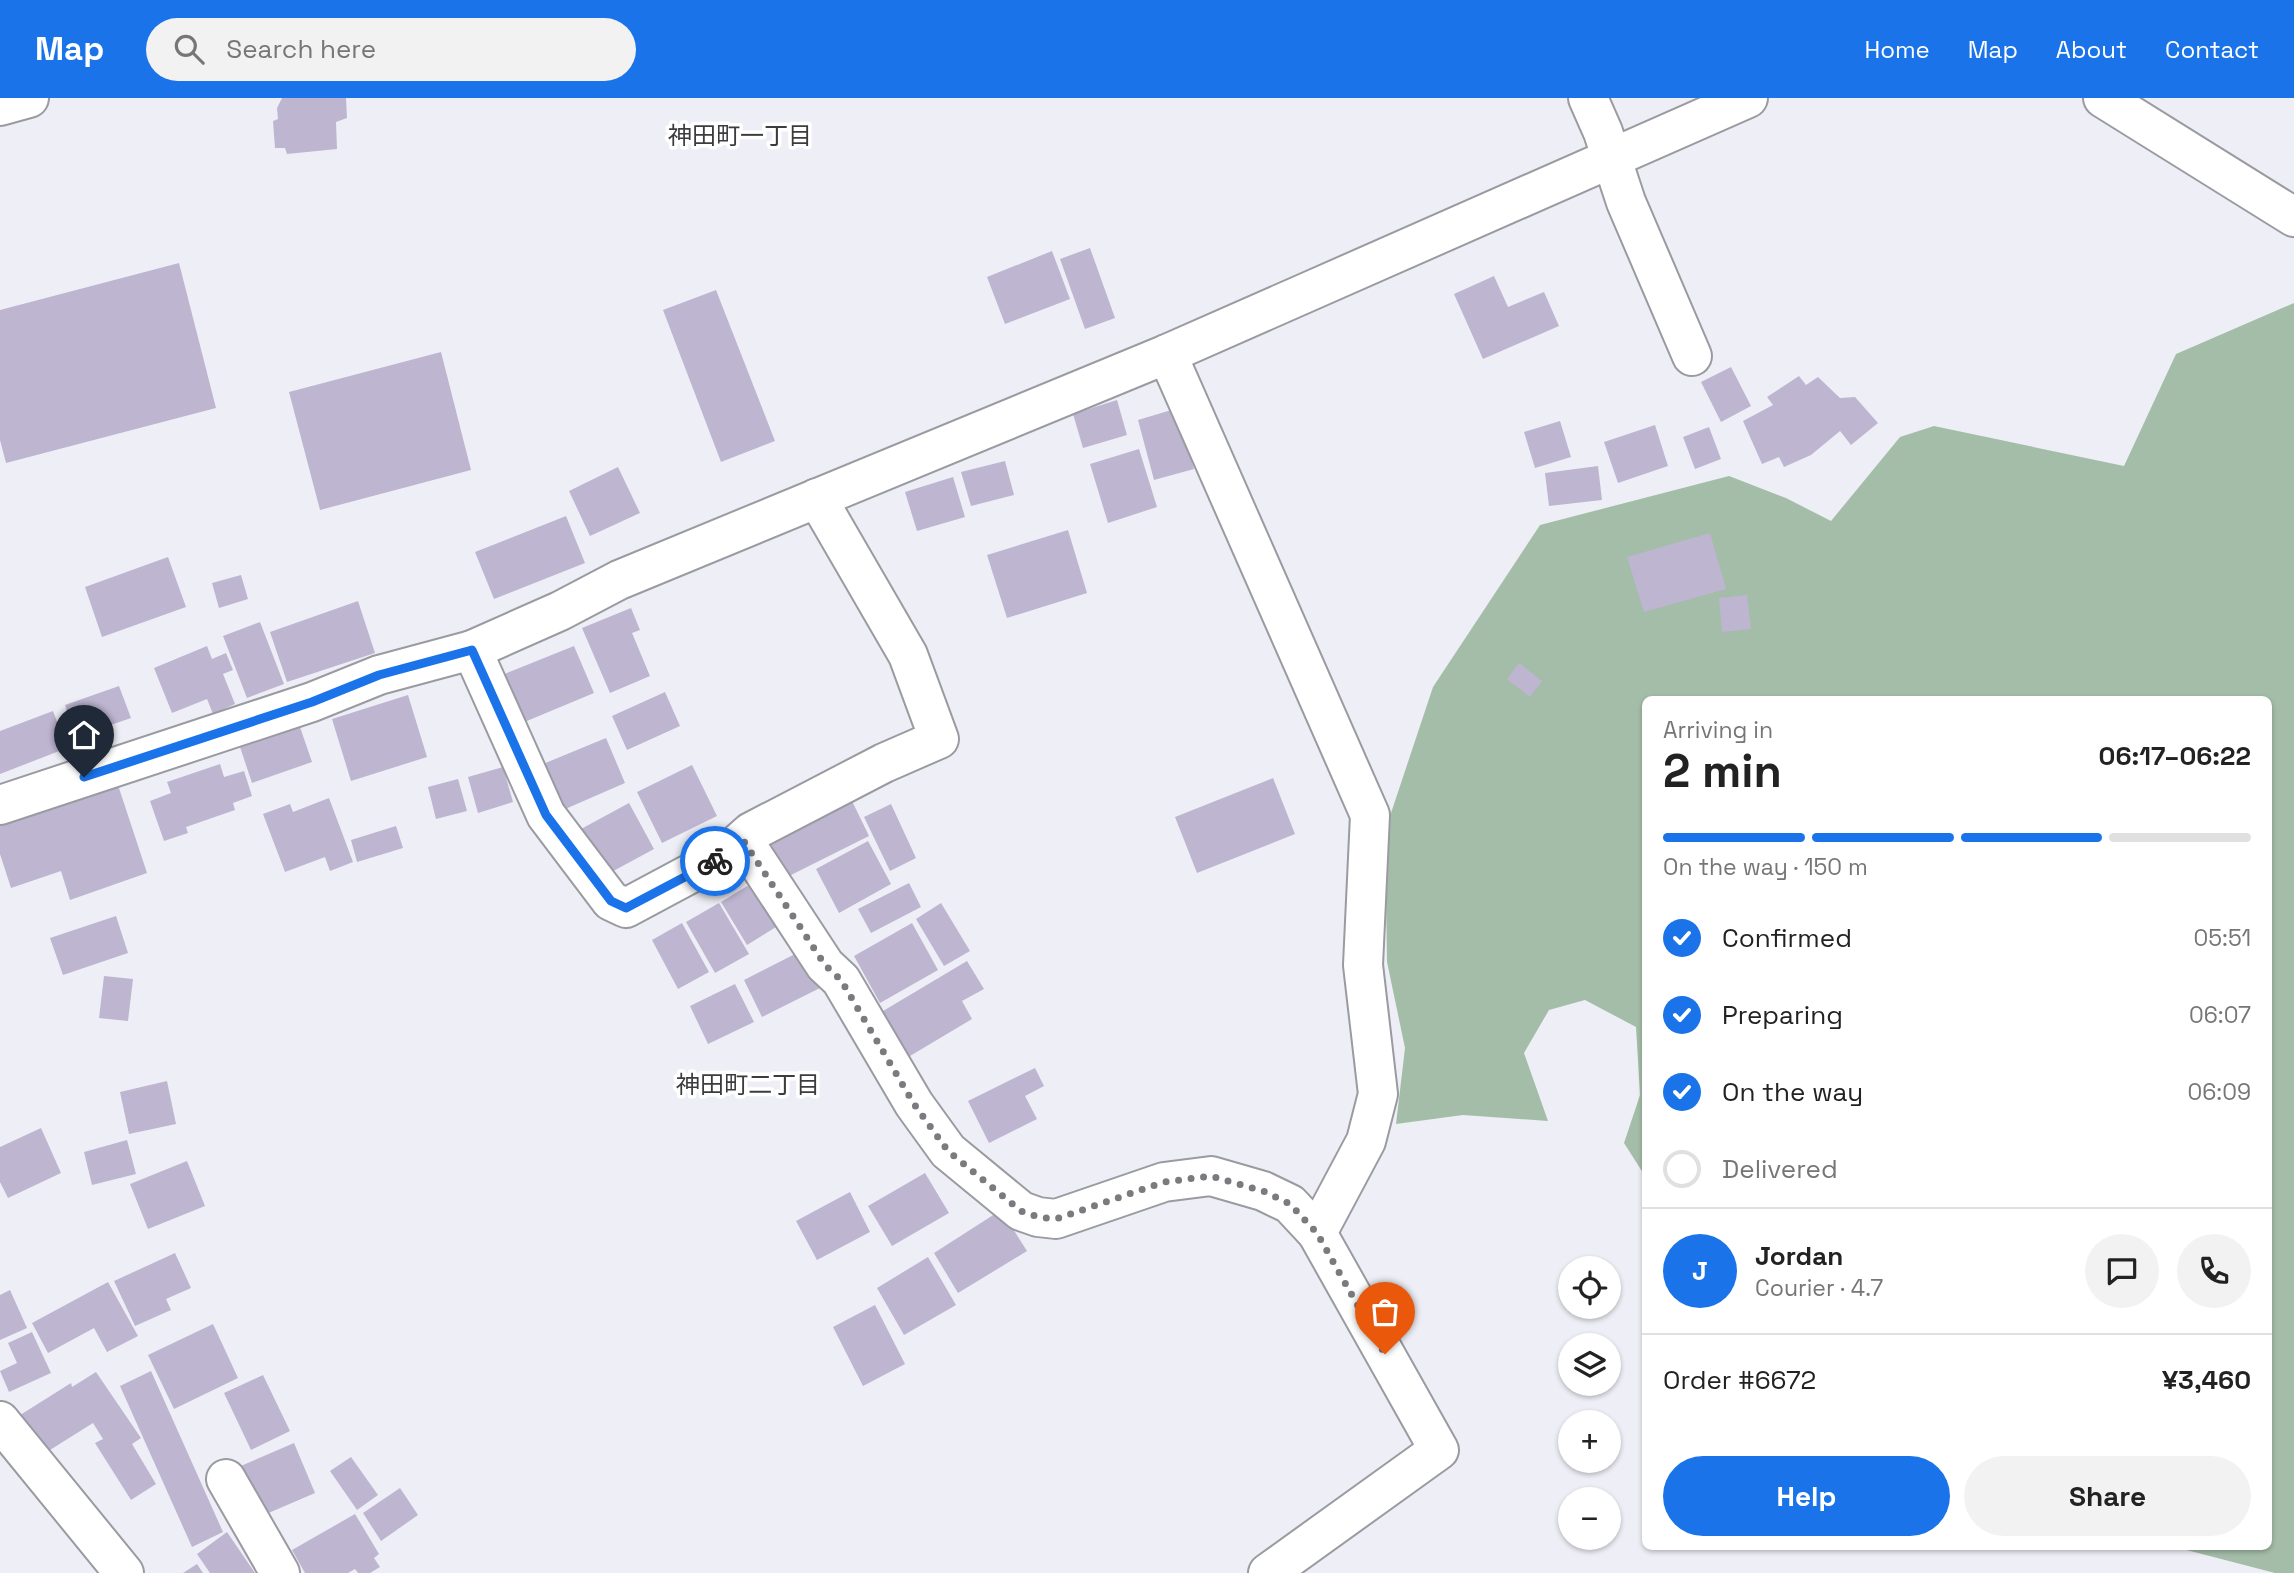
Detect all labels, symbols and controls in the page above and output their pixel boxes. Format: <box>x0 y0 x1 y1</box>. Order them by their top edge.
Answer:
search box <box>146 18 636 81</box>
text: Map <box>35 28 104 70</box>
icon: search <box>170 30 208 68</box>
text: Search here <box>226 32 376 66</box>
text: Home <box>1864 34 1930 65</box>
text: Map <box>1968 34 2018 65</box>
text: About <box>2056 34 2127 65</box>
text: Contact <box>2165 34 2259 65</box>
district label: 神田町一丁目 <box>668 120 812 151</box>
pin <box>54 705 114 777</box>
text: Arriving in <box>1663 715 1773 745</box>
icon: home <box>65 716 103 754</box>
text: 06:17–06:22 <box>2099 739 2251 773</box>
text: 2 min <box>1663 742 1782 800</box>
courier <box>680 826 750 896</box>
icon: bike <box>696 842 734 880</box>
text: On the way · 150 m <box>1663 852 1868 882</box>
icon: check <box>1663 919 1701 957</box>
text: Confirmed <box>1722 921 1852 955</box>
text: 05:51 <box>2194 923 2251 953</box>
icon: check <box>1663 996 1701 1034</box>
text: Preparing <box>1722 998 1843 1032</box>
text: 06:07 <box>2189 1000 2251 1030</box>
district label: 神田町二丁目 <box>676 1069 820 1100</box>
icon: check <box>1663 1073 1701 1111</box>
text: On the way <box>1722 1075 1863 1109</box>
text: 06:09 <box>2188 1077 2251 1107</box>
text: Delivered <box>1722 1152 1838 1186</box>
button: chat <box>2085 1234 2159 1308</box>
button: phone <box>2177 1234 2251 1308</box>
text: Jordan <box>1755 1239 1843 1273</box>
text: J <box>1692 1254 1708 1288</box>
map controls <box>1558 1256 1621 1550</box>
button: locate <box>1558 1256 1621 1319</box>
text: Courier · 4.7 <box>1755 1273 1883 1303</box>
pin <box>1355 1282 1415 1354</box>
icon: bag <box>1366 1293 1404 1331</box>
button: layers <box>1558 1333 1621 1396</box>
text: Order #6672 <box>1663 1363 1816 1397</box>
text: ¥3,460 <box>2162 1363 2251 1397</box>
button: + <box>1558 1410 1621 1473</box>
button: Help <box>1663 1456 1950 1536</box>
button: Share <box>1964 1456 2251 1536</box>
button: − <box>1558 1487 1621 1550</box>

